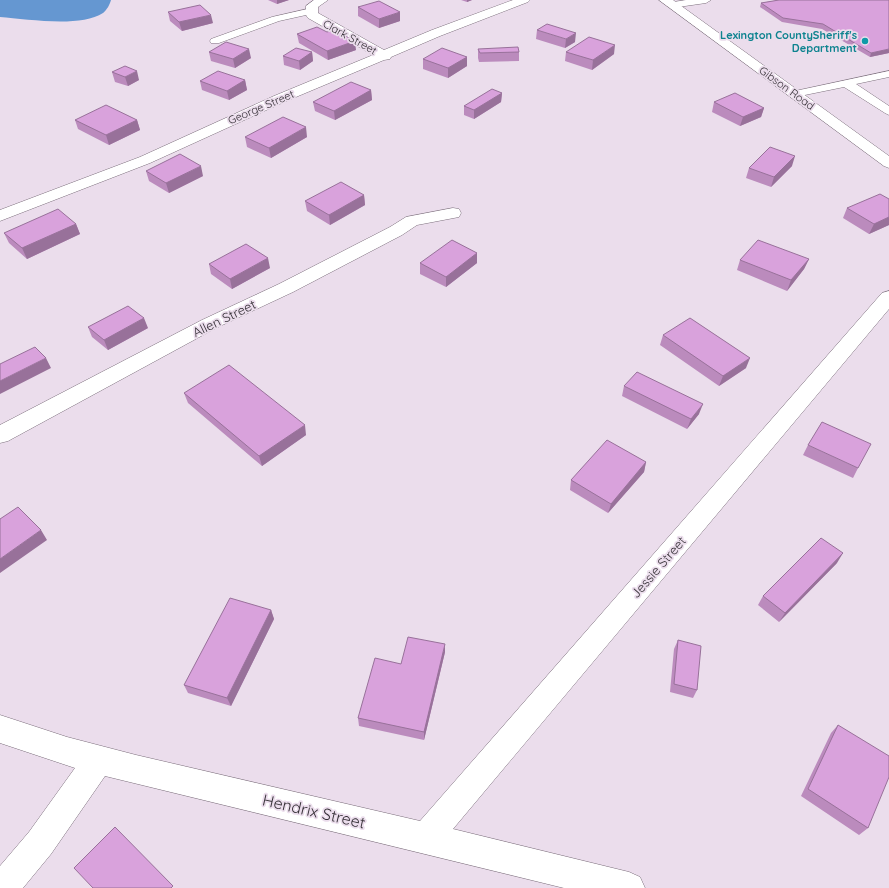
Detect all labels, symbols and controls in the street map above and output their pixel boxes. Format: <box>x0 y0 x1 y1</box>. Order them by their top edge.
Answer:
street label: Clark Street <box>321 16 380 58</box>
place label: Lexington CountySheriff's Department <box>720 28 857 55</box>
marker: Lexington CountySheriff's Department <box>860 36 870 46</box>
street label: Gibson Road <box>757 63 817 113</box>
street label: George Street <box>226 87 296 127</box>
street label: Allen Street <box>190 296 258 340</box>
street label: Jessie Street <box>627 533 689 601</box>
street label: Hendrix Street <box>261 789 367 833</box>

